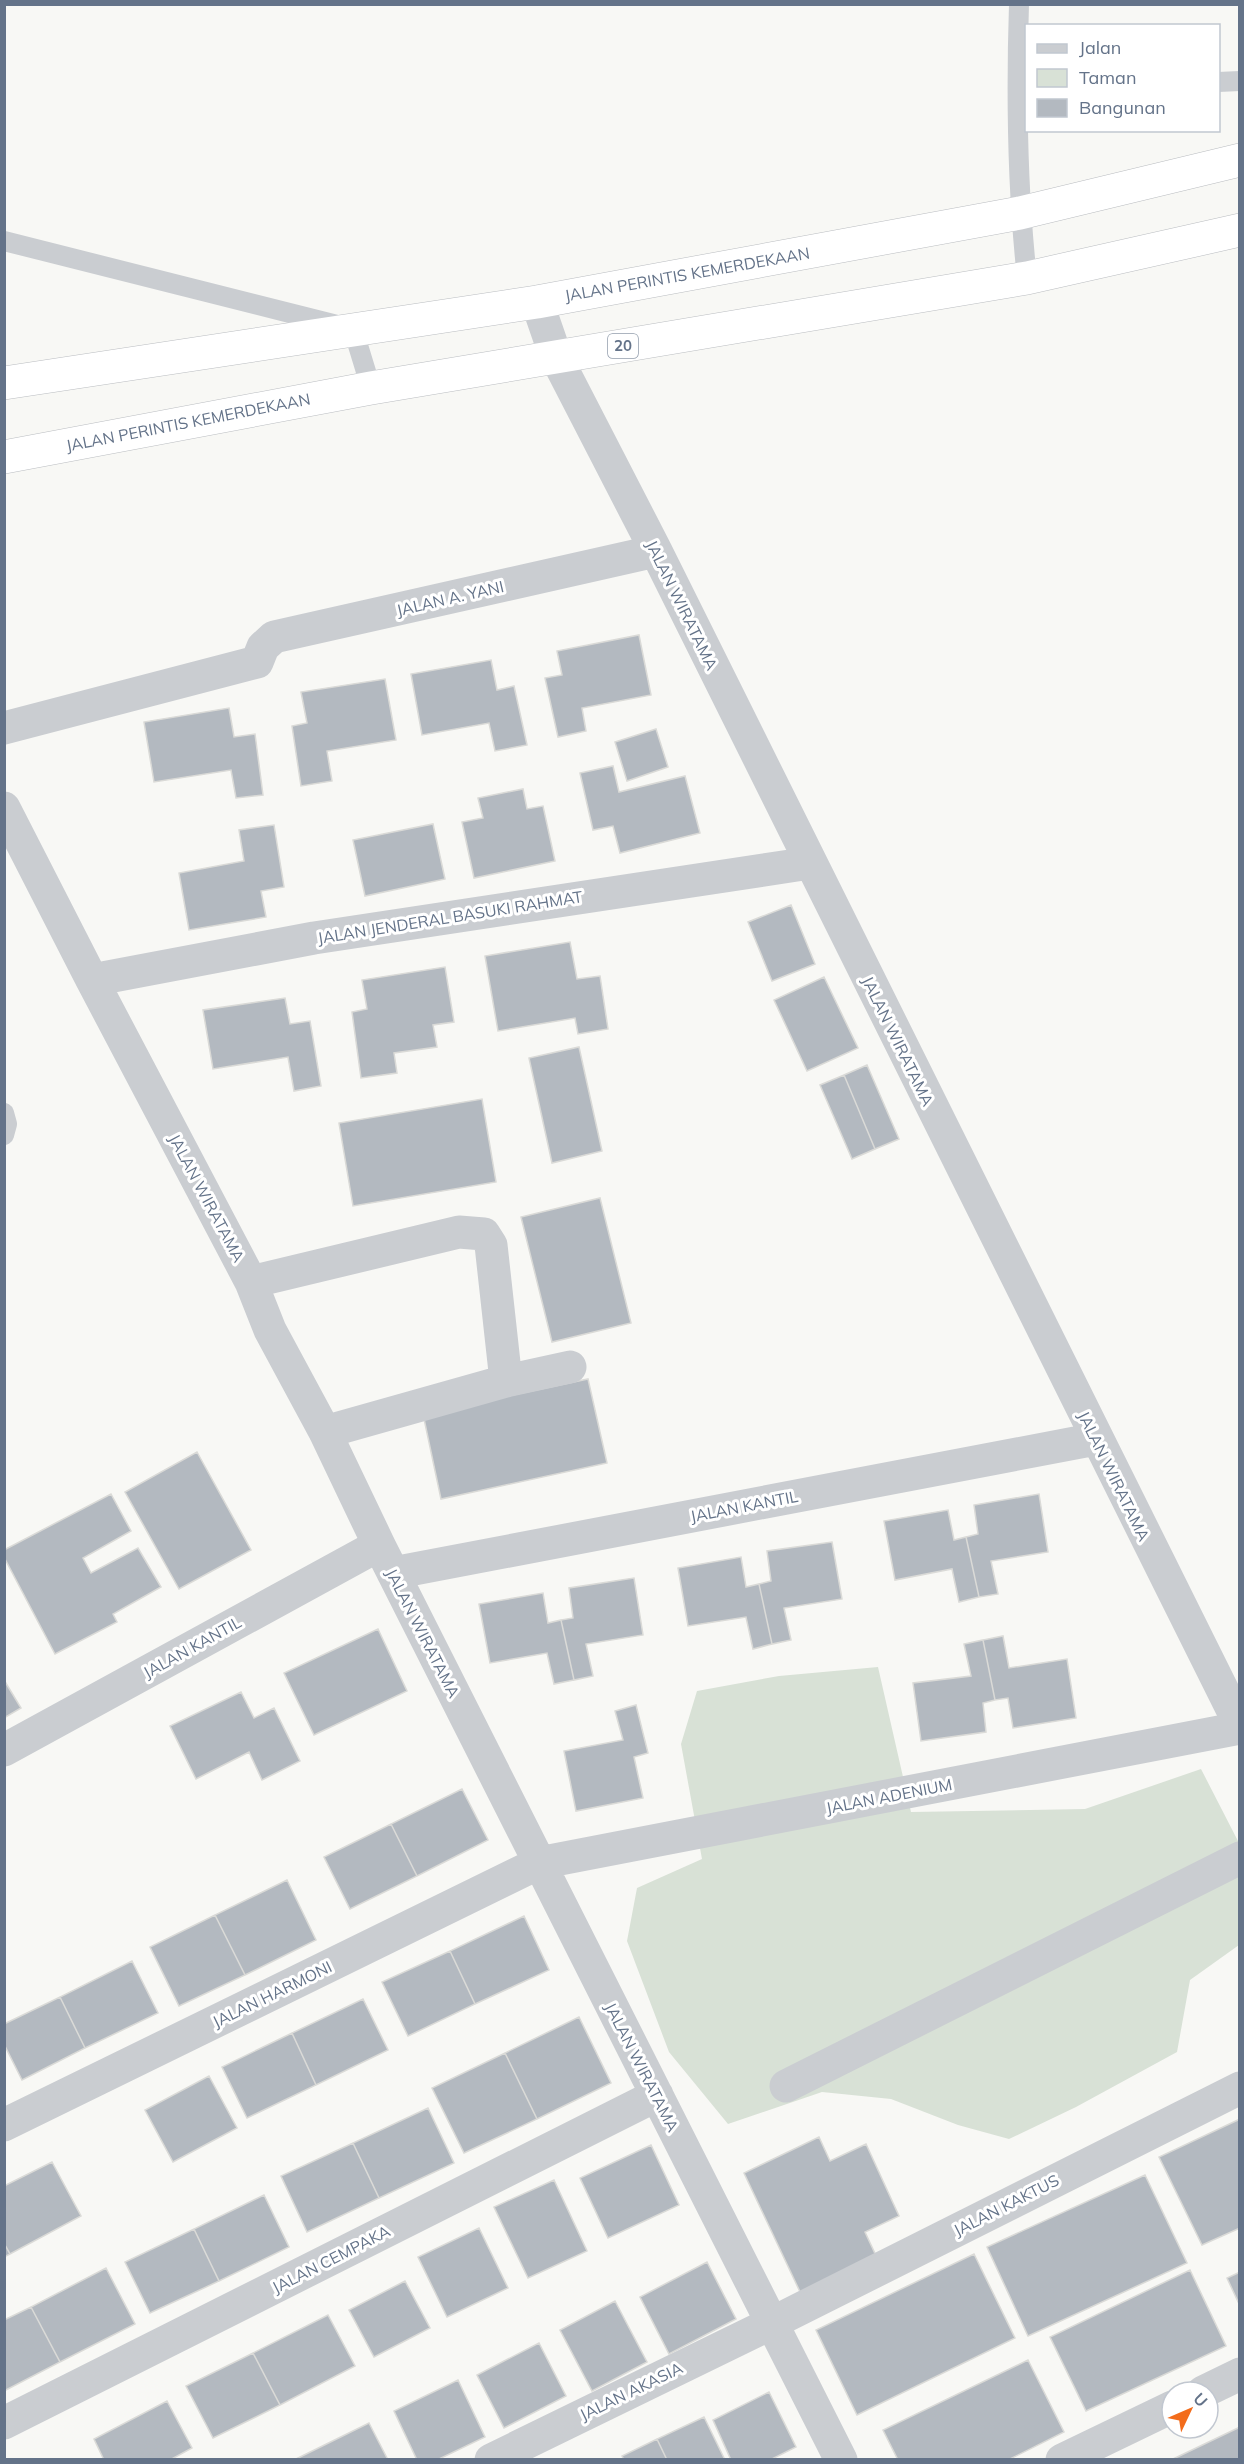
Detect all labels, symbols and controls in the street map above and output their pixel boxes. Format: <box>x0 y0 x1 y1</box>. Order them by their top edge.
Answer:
legend <box>1025 24 1220 132</box>
text: Jalan <box>1079 36 1121 59</box>
text: Taman <box>1079 66 1136 89</box>
text: Bangunan <box>1079 96 1166 119</box>
street label: JALAN PERINTIS KEMERDEKAAN <box>563 243 811 305</box>
road number: 20 <box>608 334 638 358</box>
street label: JALAN PERINTIS KEMERDEKAAN <box>64 388 312 456</box>
street label: JALAN WIRATAMA <box>642 537 722 674</box>
street label: JALAN A. YANI <box>394 576 506 620</box>
street label: JALAN JENDERAL BASUKI RAHMAT <box>316 886 584 948</box>
street label: JALAN WIRATAMA <box>858 973 938 1110</box>
street label: JALAN WIRATAMA <box>165 1130 249 1266</box>
street label: JALAN WIRATAMA <box>1074 1408 1154 1545</box>
street label: JALAN KANTIL <box>688 1486 800 1526</box>
street label: JALAN WIRATAMA <box>382 1565 464 1701</box>
street label: JALAN KANTIL <box>139 1612 245 1682</box>
street label: JALAN ADENIUM <box>824 1774 954 1818</box>
street label: JALAN HARMONI <box>209 1956 335 2032</box>
street label: JALAN WIRATAMA <box>601 1999 683 2135</box>
street label: JALAN KAKTUS <box>950 2170 1062 2240</box>
street label: JALAN CEMPAKA <box>269 2221 394 2297</box>
street label: JALAN AKASIA <box>576 2357 686 2425</box>
north arrow <box>1160 2380 1220 2440</box>
text: U <box>1189 2388 1212 2411</box>

